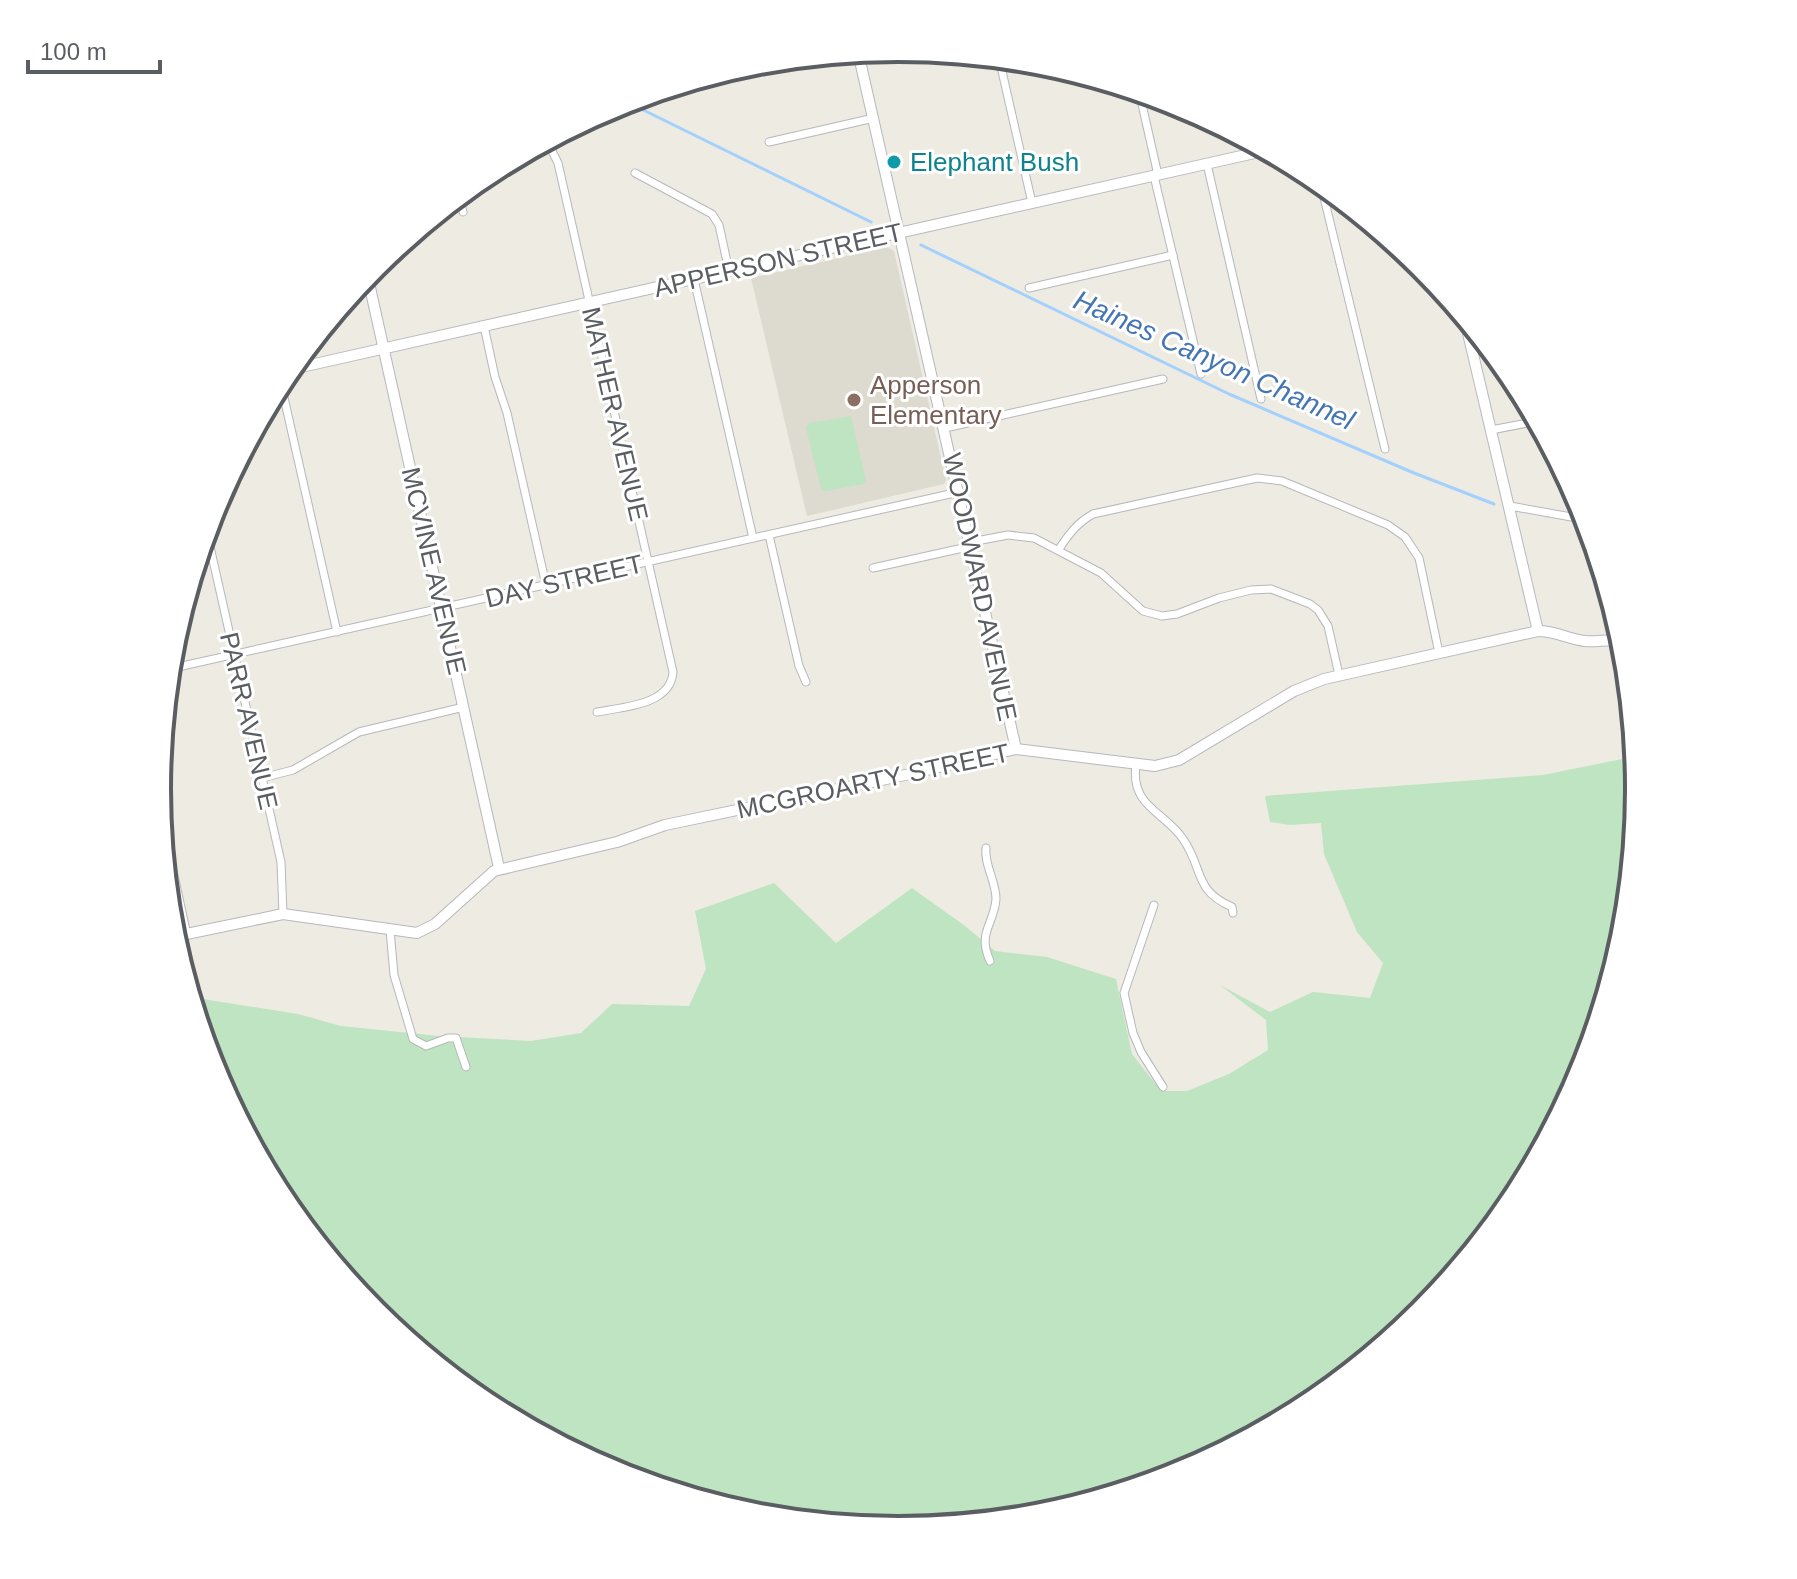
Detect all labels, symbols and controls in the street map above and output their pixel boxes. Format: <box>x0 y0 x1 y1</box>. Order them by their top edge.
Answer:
scale bar <box>28 24 160 74</box>
text: 100 m <box>40 38 107 65</box>
place label: Elephant Bush <box>910 147 1079 177</box>
marker: Elephant Bush <box>885 153 903 171</box>
street label: APPERSON STREET <box>651 217 905 303</box>
water label: Haines Canyon Channel <box>1069 284 1360 436</box>
street label: MATHER AVENUE <box>576 304 654 524</box>
place label: Apperson Elementary <box>870 370 1002 430</box>
marker: Apperson Elementary <box>845 391 863 409</box>
street label: WOODWARD AVENUE <box>937 450 1023 724</box>
street label: MCVINE AVENUE <box>396 464 472 678</box>
street label: DAY STREET <box>482 548 646 614</box>
street label: PARR AVENUE <box>214 629 284 813</box>
street label: MCGROARTY STREET <box>734 737 1012 825</box>

